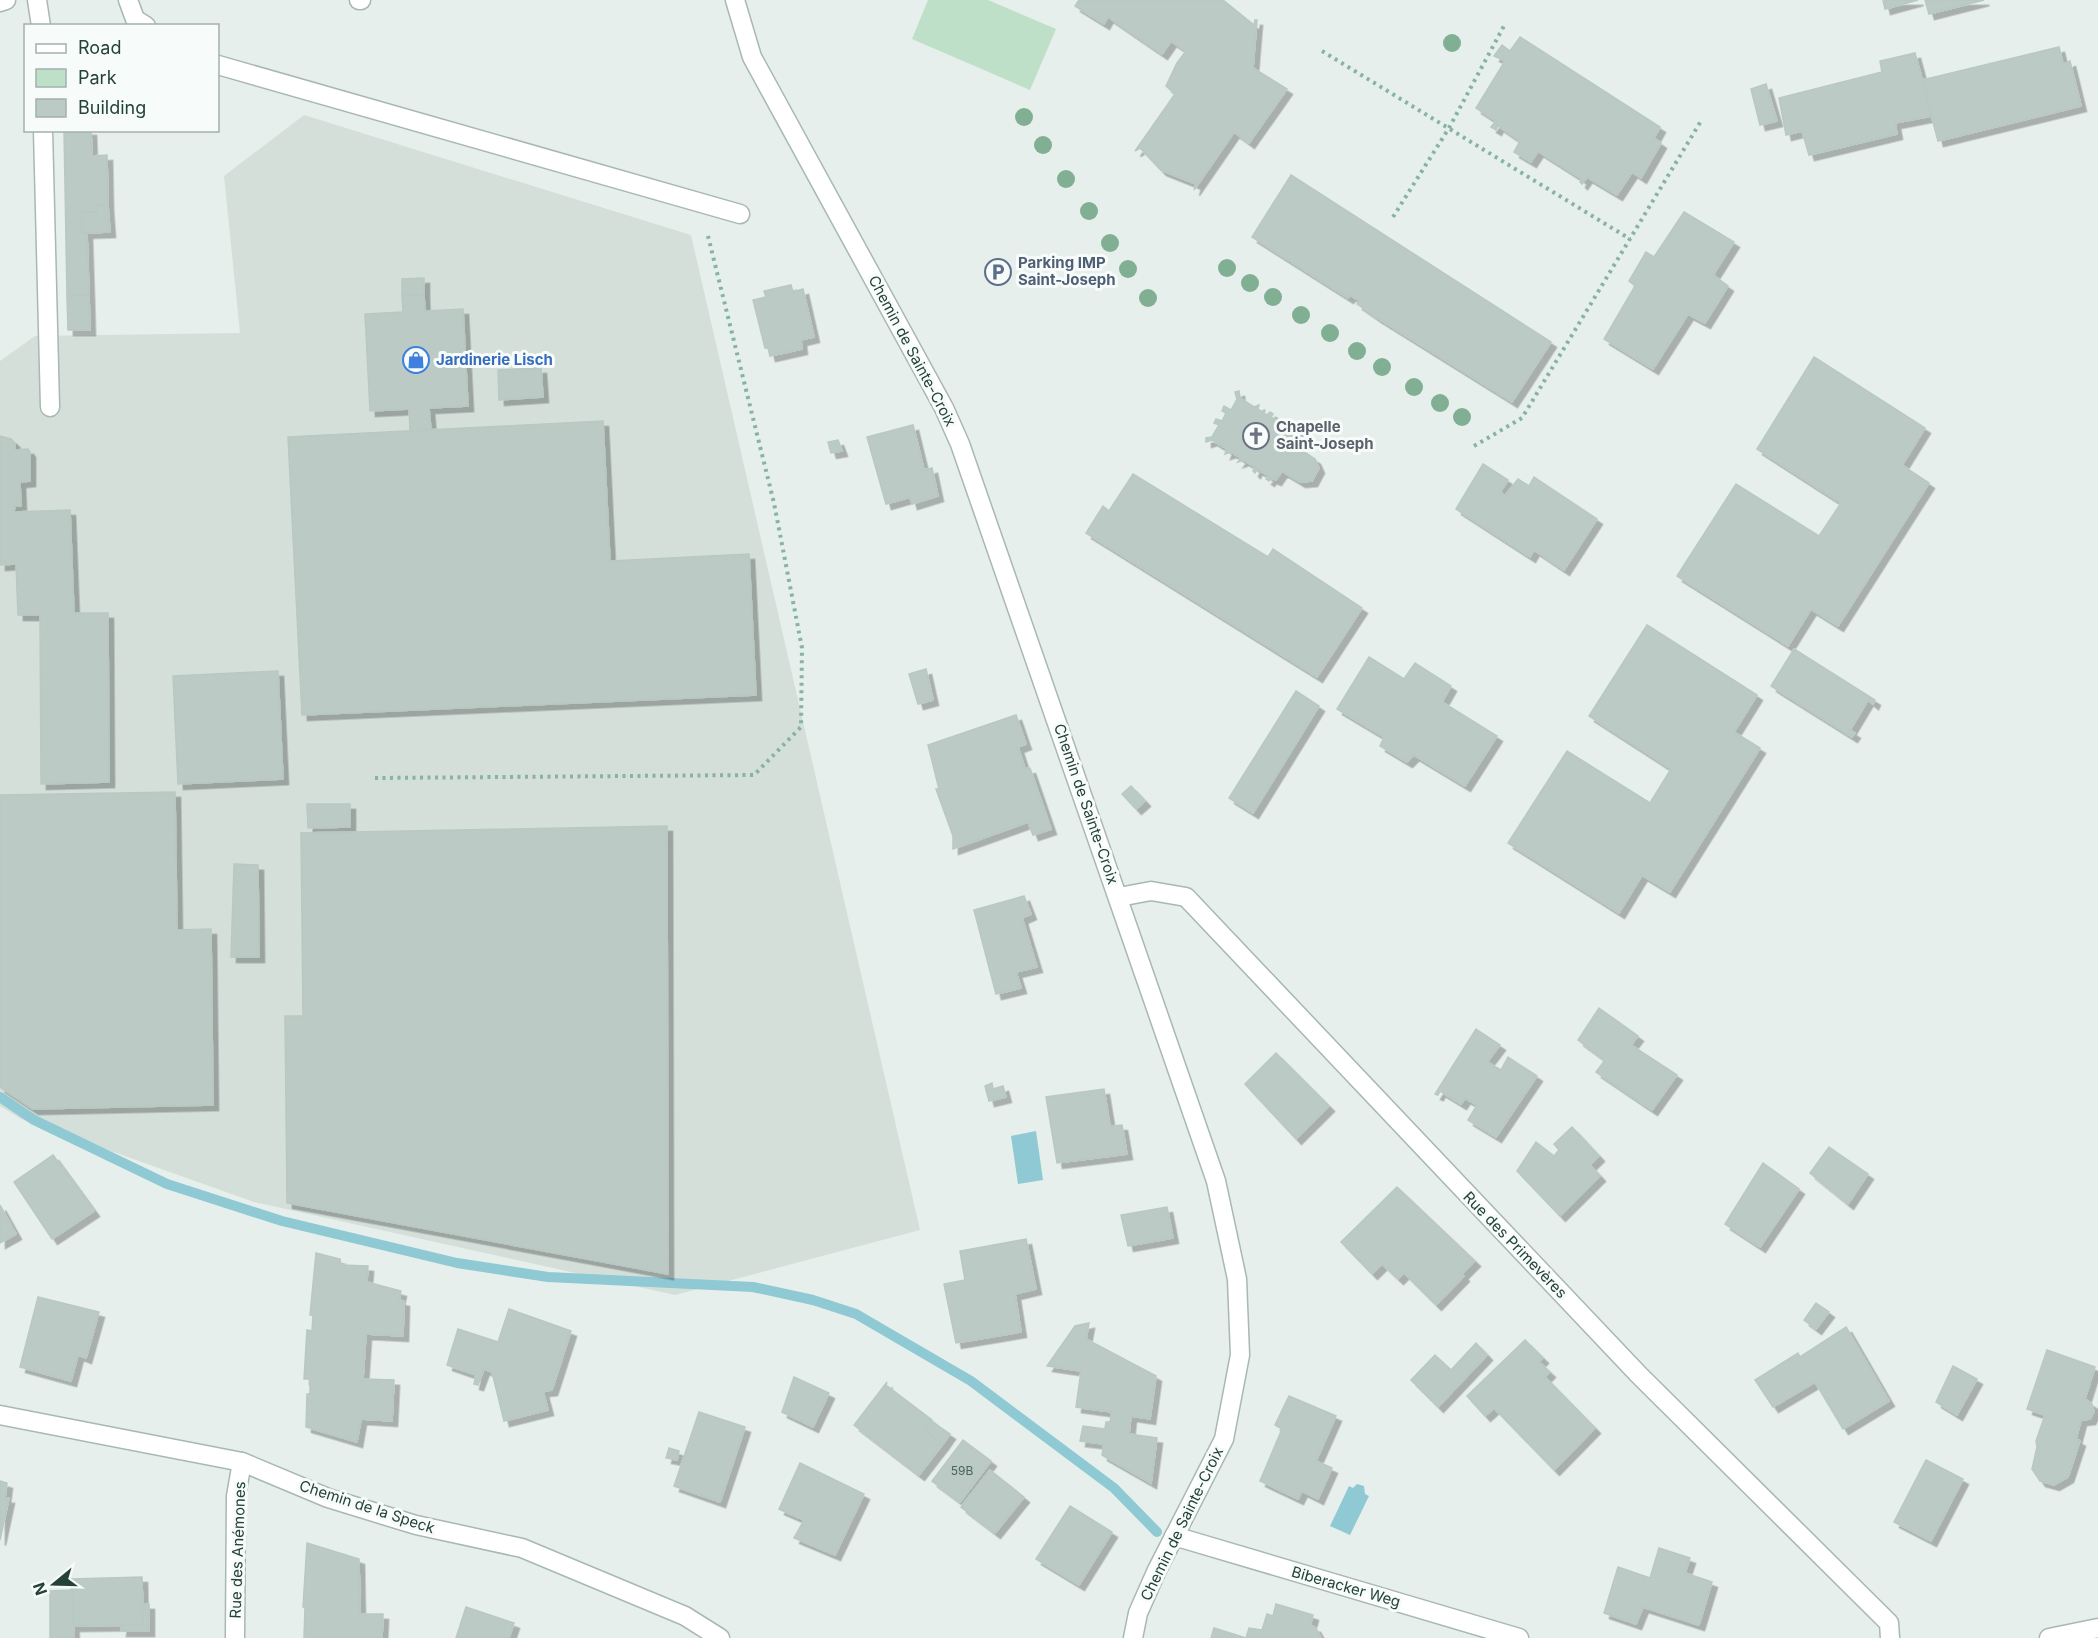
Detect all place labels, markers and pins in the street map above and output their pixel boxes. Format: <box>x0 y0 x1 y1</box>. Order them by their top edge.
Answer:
place label: Parking IMP Saint-Joseph <box>1018 253 1116 289</box>
parking icon: Parking IMP Saint-Joseph <box>983 257 1013 287</box>
shop icon: Jardinerie Lisch <box>401 345 431 375</box>
place label: Jardinerie Lisch <box>436 350 553 369</box>
place label: Chapelle Saint-Joseph <box>1276 417 1374 453</box>
church icon: Chapelle Saint-Joseph <box>1241 421 1271 451</box>

